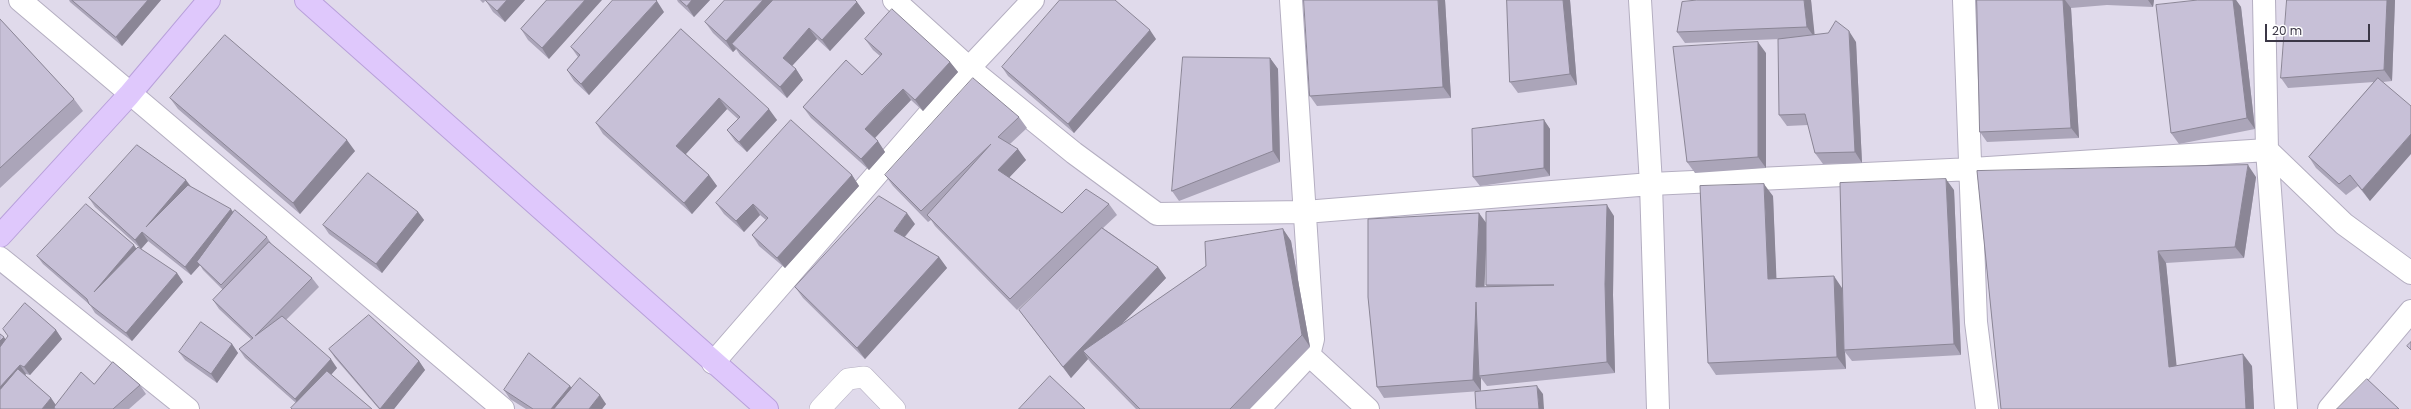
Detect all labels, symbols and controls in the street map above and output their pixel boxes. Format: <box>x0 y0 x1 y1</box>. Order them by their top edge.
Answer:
scale bar <box>2267 16 2372 42</box>
text: 20 m <box>2272 22 2302 39</box>

